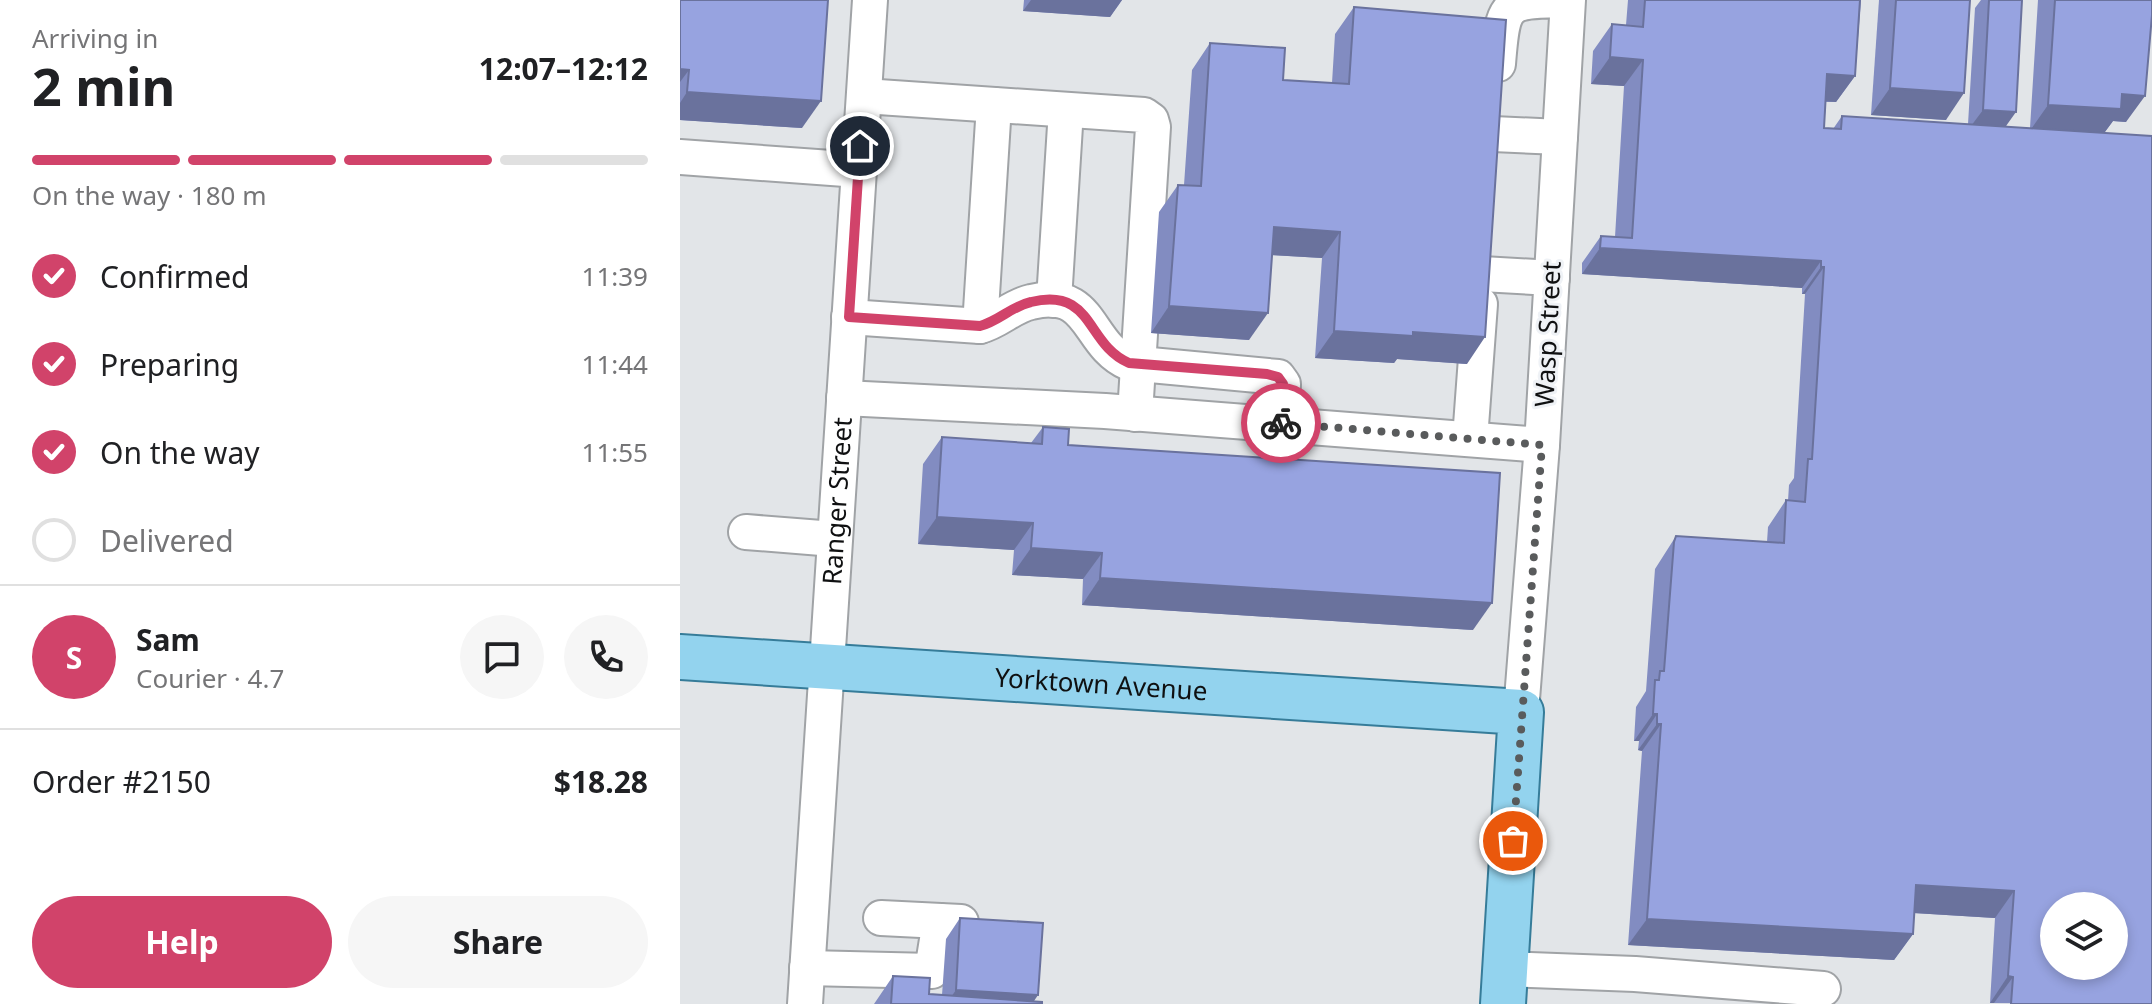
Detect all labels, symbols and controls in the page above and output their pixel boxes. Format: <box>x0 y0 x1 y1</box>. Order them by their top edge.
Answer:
text: Arriving in <box>32 20 158 56</box>
text: 12:07–12:12 <box>479 48 648 89</box>
text: 2 min <box>32 50 175 121</box>
pin <box>826 112 894 180</box>
icon: home <box>838 124 882 168</box>
text: On the way · 180 m <box>32 177 266 213</box>
icon: check <box>32 254 76 298</box>
text: Confirmed <box>100 256 250 297</box>
text: 11:39 <box>582 258 648 294</box>
street label: Wasp Street <box>1525 260 1569 408</box>
icon: check <box>32 342 76 386</box>
text: Preparing <box>100 344 239 385</box>
text: 11:44 <box>582 346 648 382</box>
courier <box>1241 383 1321 463</box>
icon: bike <box>1259 401 1303 445</box>
street label: Ranger Street <box>813 416 860 586</box>
icon: check <box>32 430 76 474</box>
text: On the way <box>100 432 260 473</box>
text: 11:55 <box>582 434 648 470</box>
text: Delivered <box>100 520 234 561</box>
button: chat <box>460 615 544 699</box>
button: phone <box>564 615 648 699</box>
text: Sam <box>136 619 200 660</box>
text: S <box>66 637 82 678</box>
street label: Yorktown Avenue <box>994 659 1209 708</box>
text: Courier · 4.7 <box>136 660 284 696</box>
text: Order #2150 <box>32 761 211 802</box>
text: $18.28 <box>554 761 648 802</box>
pin <box>1479 807 1547 875</box>
icon: bag <box>1491 819 1535 863</box>
map controls <box>2040 892 2128 980</box>
button: layers <box>2040 892 2128 980</box>
button: Help <box>32 896 332 988</box>
button: Share <box>348 896 648 988</box>

